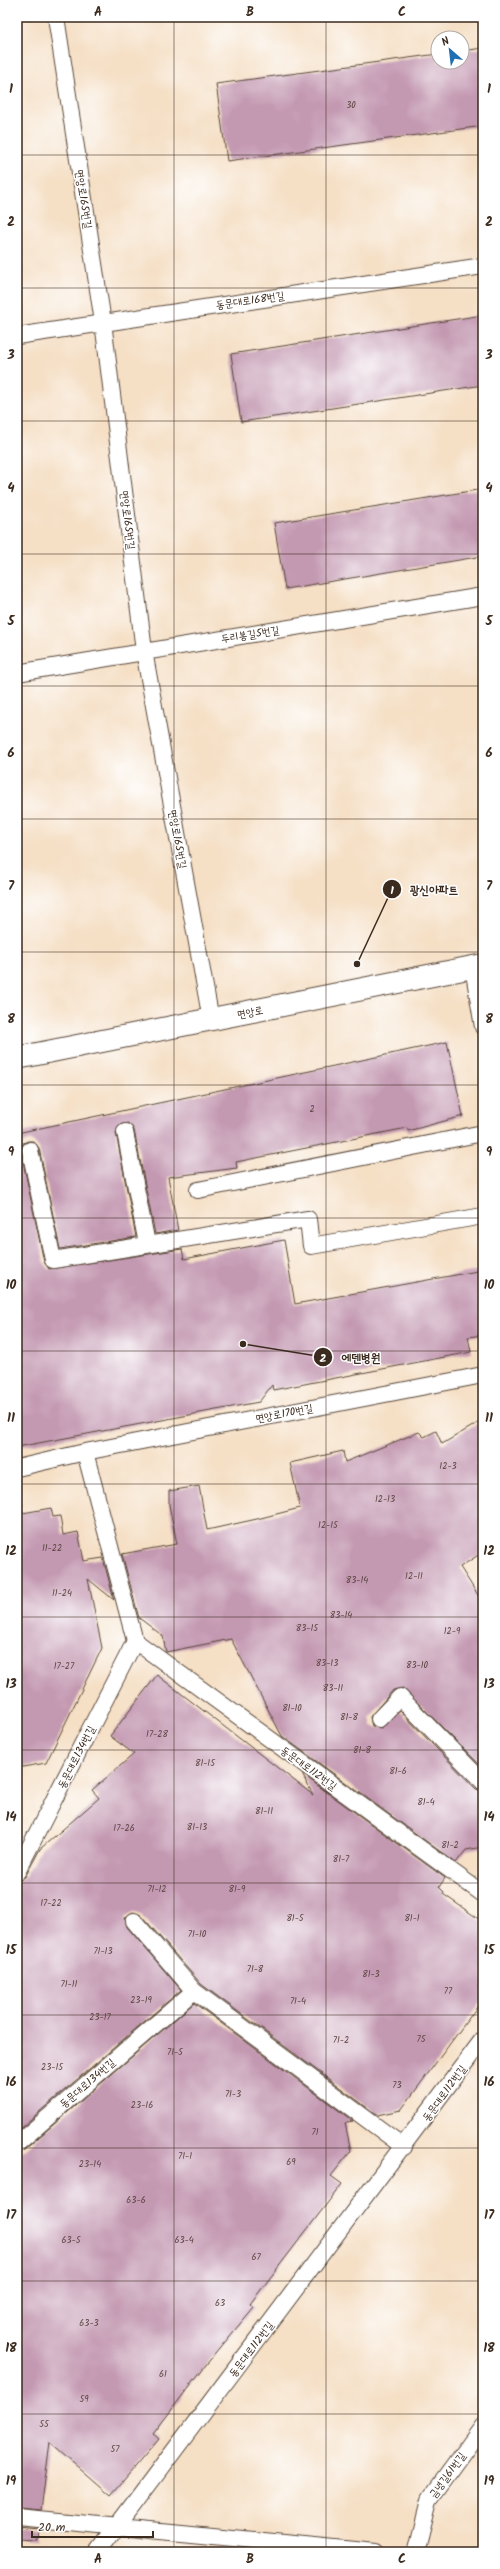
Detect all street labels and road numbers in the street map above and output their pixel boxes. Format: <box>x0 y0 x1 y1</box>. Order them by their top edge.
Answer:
street label: 면앙로165번길 <box>69 168 97 230</box>
street label: 동문대로168번길 <box>215 287 286 315</box>
street label: 면앙로165번길 <box>114 489 140 551</box>
street label: 두리봉길5번길 <box>220 621 281 648</box>
street label: 면앙로165번길 <box>163 808 191 870</box>
street label: 면앙로 <box>235 1002 265 1024</box>
street label: 면앙로170번길 <box>254 1400 315 1428</box>
street label: 동문대로134번길 <box>53 1723 101 1792</box>
street label: 동문대로112번길 <box>276 1742 341 1796</box>
street label: 동문대로134번길 <box>56 2054 120 2113</box>
street label: 동문대로112번길 <box>418 2061 472 2126</box>
street label: 동문대로112번길 <box>225 2318 279 2382</box>
street label: 금녕길61번길 <box>425 2448 471 2503</box>

